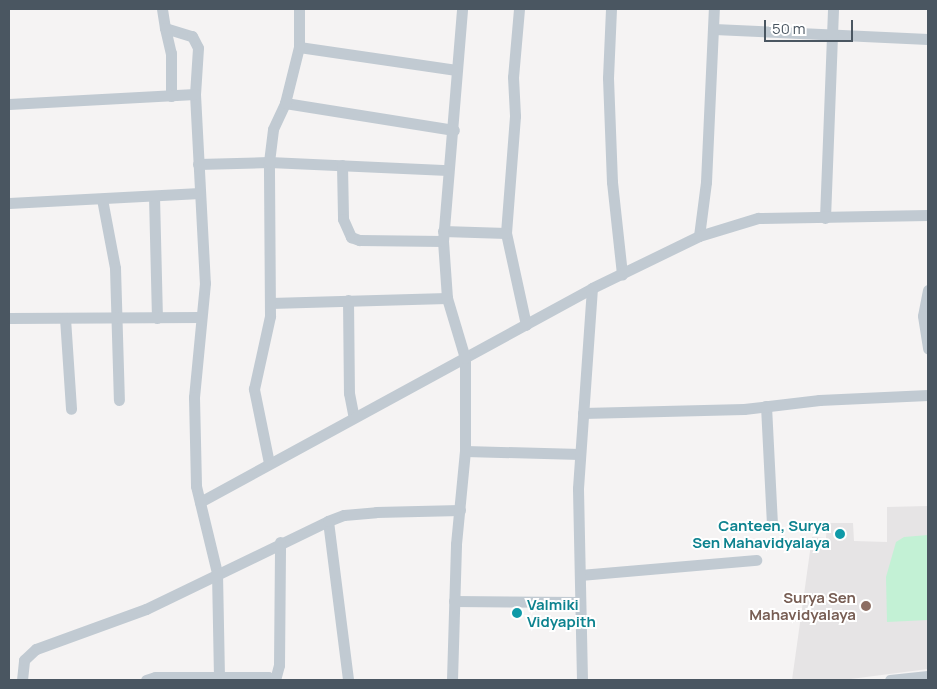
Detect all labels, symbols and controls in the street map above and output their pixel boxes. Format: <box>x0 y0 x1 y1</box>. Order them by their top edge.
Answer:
scale bar <box>767 10 856 42</box>
text: 50 m <box>772 18 806 39</box>
place label: Canteen, Surya Sen Mahavidyalaya <box>692 516 830 551</box>
marker: Canteen, Surya Sen Mahavidyalaya <box>834 528 846 540</box>
place label: Surya Sen Mahavidyalaya <box>749 588 856 623</box>
place label: Valmiki Vidyapith <box>527 595 596 630</box>
marker: Surya Sen Mahavidyalaya <box>860 600 872 612</box>
marker: Valmiki Vidyapith <box>511 607 523 619</box>

